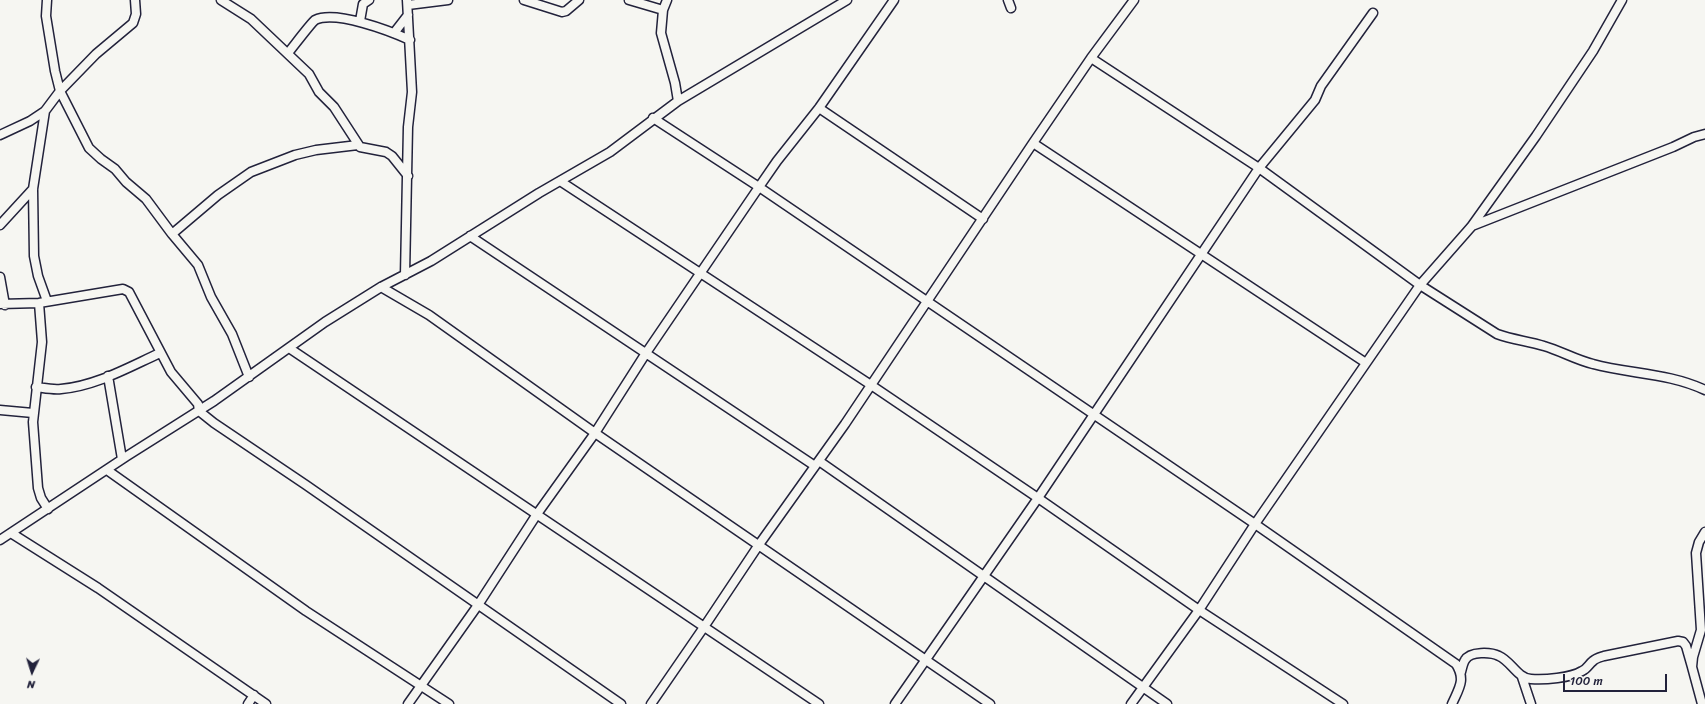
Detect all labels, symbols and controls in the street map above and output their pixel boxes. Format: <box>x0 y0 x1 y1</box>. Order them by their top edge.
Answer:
north arrow <box>12 652 52 692</box>
scale bar <box>1565 666 1669 692</box>
text: 100 m <box>1570 670 1603 692</box>
text: N <box>27 675 36 694</box>

